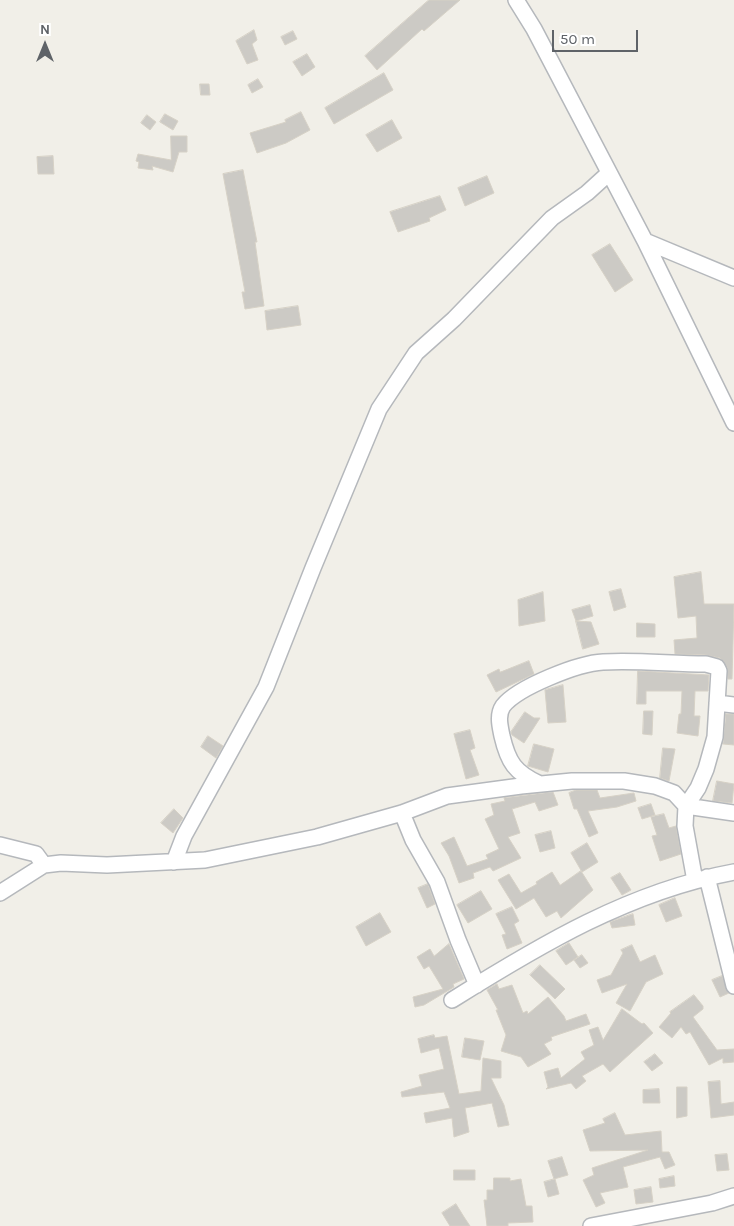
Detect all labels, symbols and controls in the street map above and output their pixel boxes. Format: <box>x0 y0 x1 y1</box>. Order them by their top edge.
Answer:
north arrow <box>20 20 70 70</box>
scale bar <box>554 20 640 52</box>
text: N <box>40 21 50 38</box>
text: 50 m <box>560 30 595 48</box>

